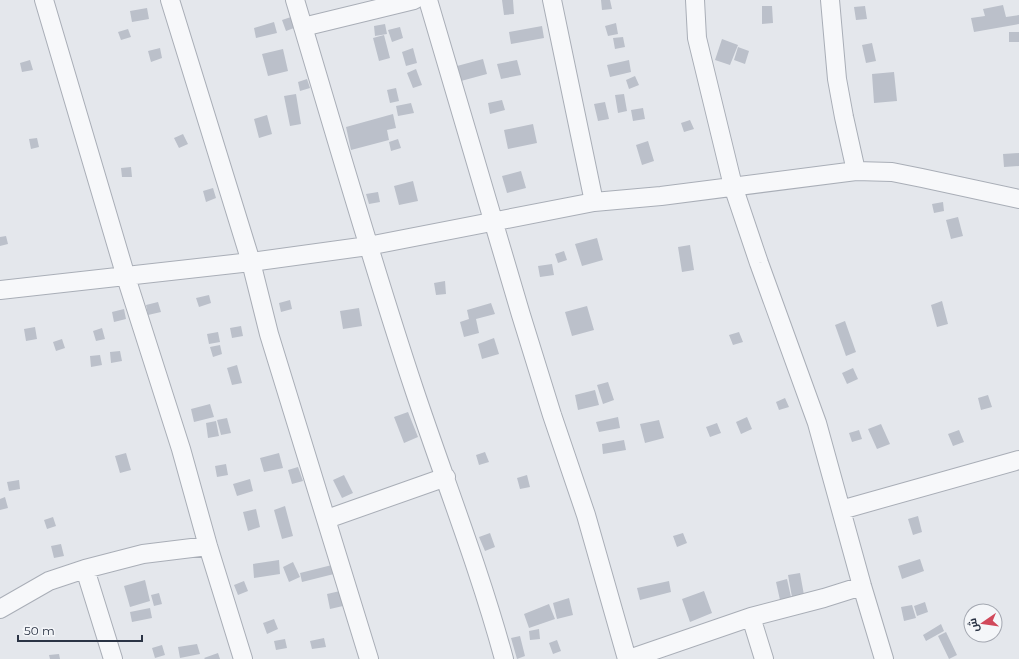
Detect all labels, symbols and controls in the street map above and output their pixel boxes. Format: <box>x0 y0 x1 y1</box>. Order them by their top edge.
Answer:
north arrow <box>963 603 1003 643</box>
scale bar <box>18 617 142 643</box>
text: ش <box>965 617 982 634</box>
text: 50 m <box>24 623 55 638</box>

